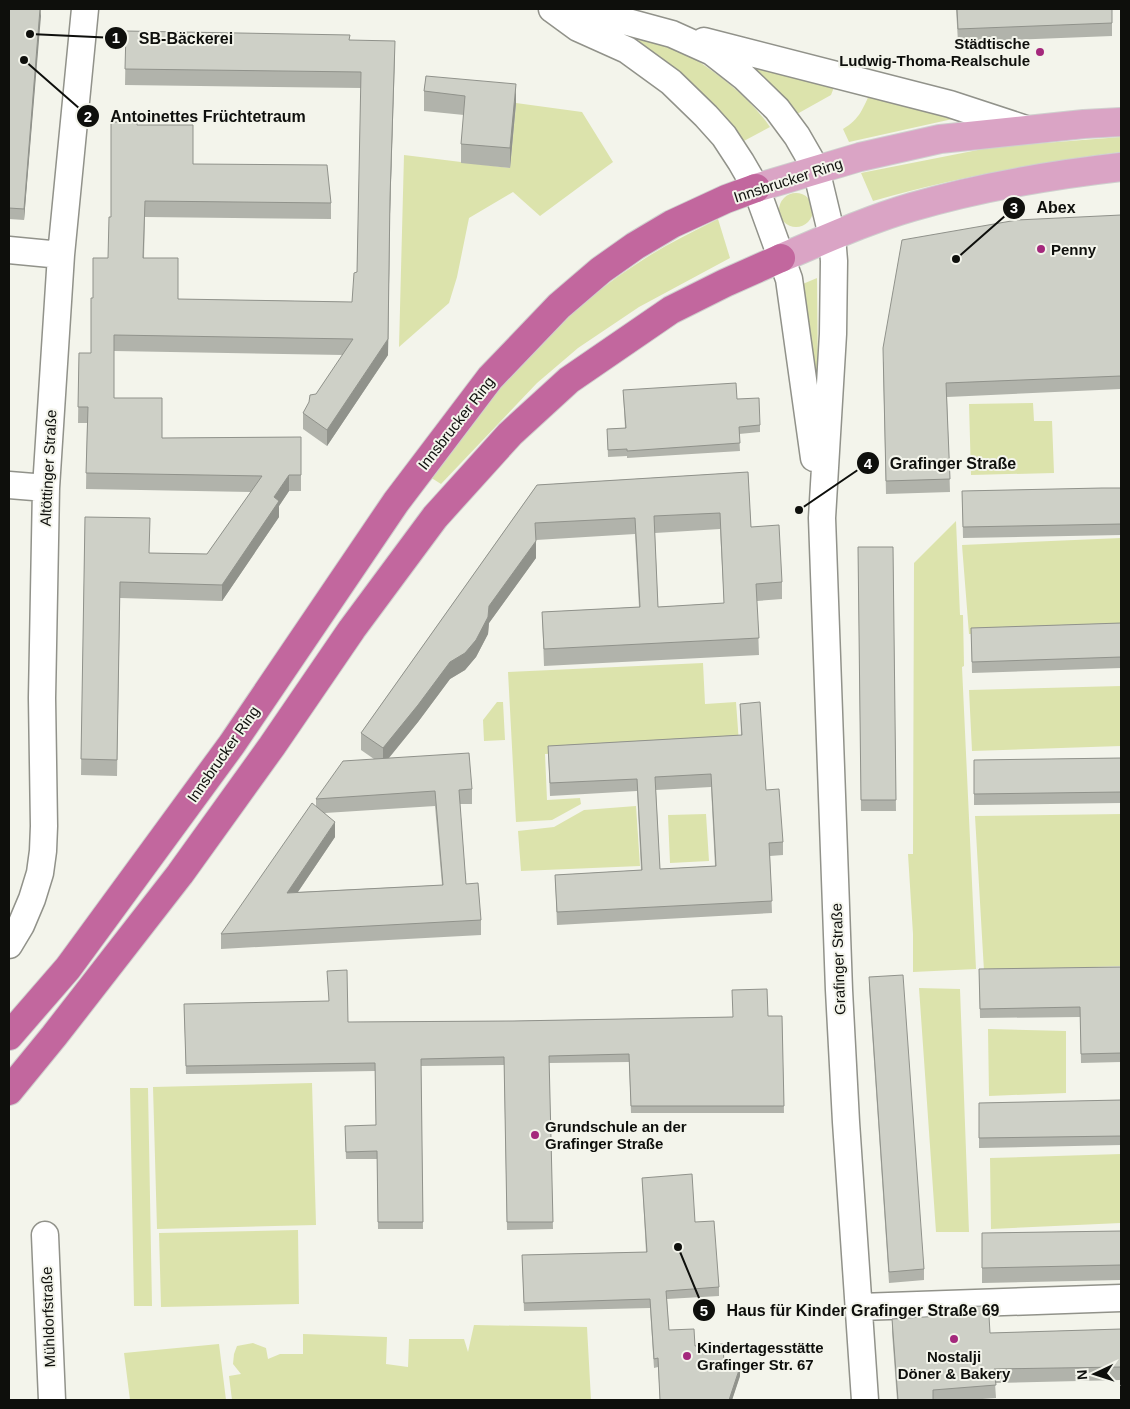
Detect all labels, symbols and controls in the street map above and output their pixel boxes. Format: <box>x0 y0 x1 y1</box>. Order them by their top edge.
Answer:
callout: SB-Bäckerei <box>104 23 243 54</box>
text: 1 <box>112 29 120 46</box>
text: SB-Bäckerei <box>139 30 233 47</box>
place label: Städtische Ludwig-Thoma-Realschule <box>839 35 1030 69</box>
marker: Städtische Ludwig-Thoma-Realschule <box>1034 46 1046 58</box>
callout: Antoinettes Früchtetraum <box>75 101 316 132</box>
text: 2 <box>84 108 92 125</box>
text: Antoinettes Früchtetraum <box>110 108 306 125</box>
street label: Innsbrucker Ring <box>731 154 845 206</box>
callout: Abex <box>1001 192 1085 223</box>
text: 3 <box>1010 199 1018 216</box>
text: Abex <box>1036 199 1076 216</box>
place label: Penny <box>1051 241 1097 258</box>
marker: Penny <box>1035 243 1047 255</box>
street label: Innsbrucker Ring <box>414 373 498 473</box>
street label: Altöttinger Straße <box>36 409 60 527</box>
callout: Grafinger Straße <box>855 448 1026 479</box>
text: 4 <box>864 455 873 472</box>
text: Grafinger Straße <box>890 455 1016 472</box>
street label: Innsbrucker Ring <box>184 703 262 805</box>
street label: Grafinger Straße <box>828 903 848 1015</box>
place label: Grundschule an der Grafinger Straße <box>545 1118 687 1152</box>
marker: Grundschule an der Grafinger Straße <box>529 1129 541 1141</box>
street label: Mühldorfstraße <box>38 1266 58 1368</box>
callout: Haus für Kinder Grafinger Straße 69 <box>691 1295 1009 1326</box>
text: 5 <box>700 1302 708 1319</box>
text: Haus für Kinder Grafinger Straße 69 <box>727 1302 1000 1319</box>
marker: Nostalji Döner & Bakery <box>948 1333 960 1345</box>
place label: Kindertagesstätte Grafinger Str. 67 <box>697 1339 824 1373</box>
place label: Nostalji Döner & Bakery <box>898 1348 1011 1382</box>
north arrow <box>1070 1349 1120 1399</box>
marker: Kindertagesstätte Grafinger Str. 67 <box>681 1350 693 1362</box>
text: N <box>1074 1369 1090 1381</box>

